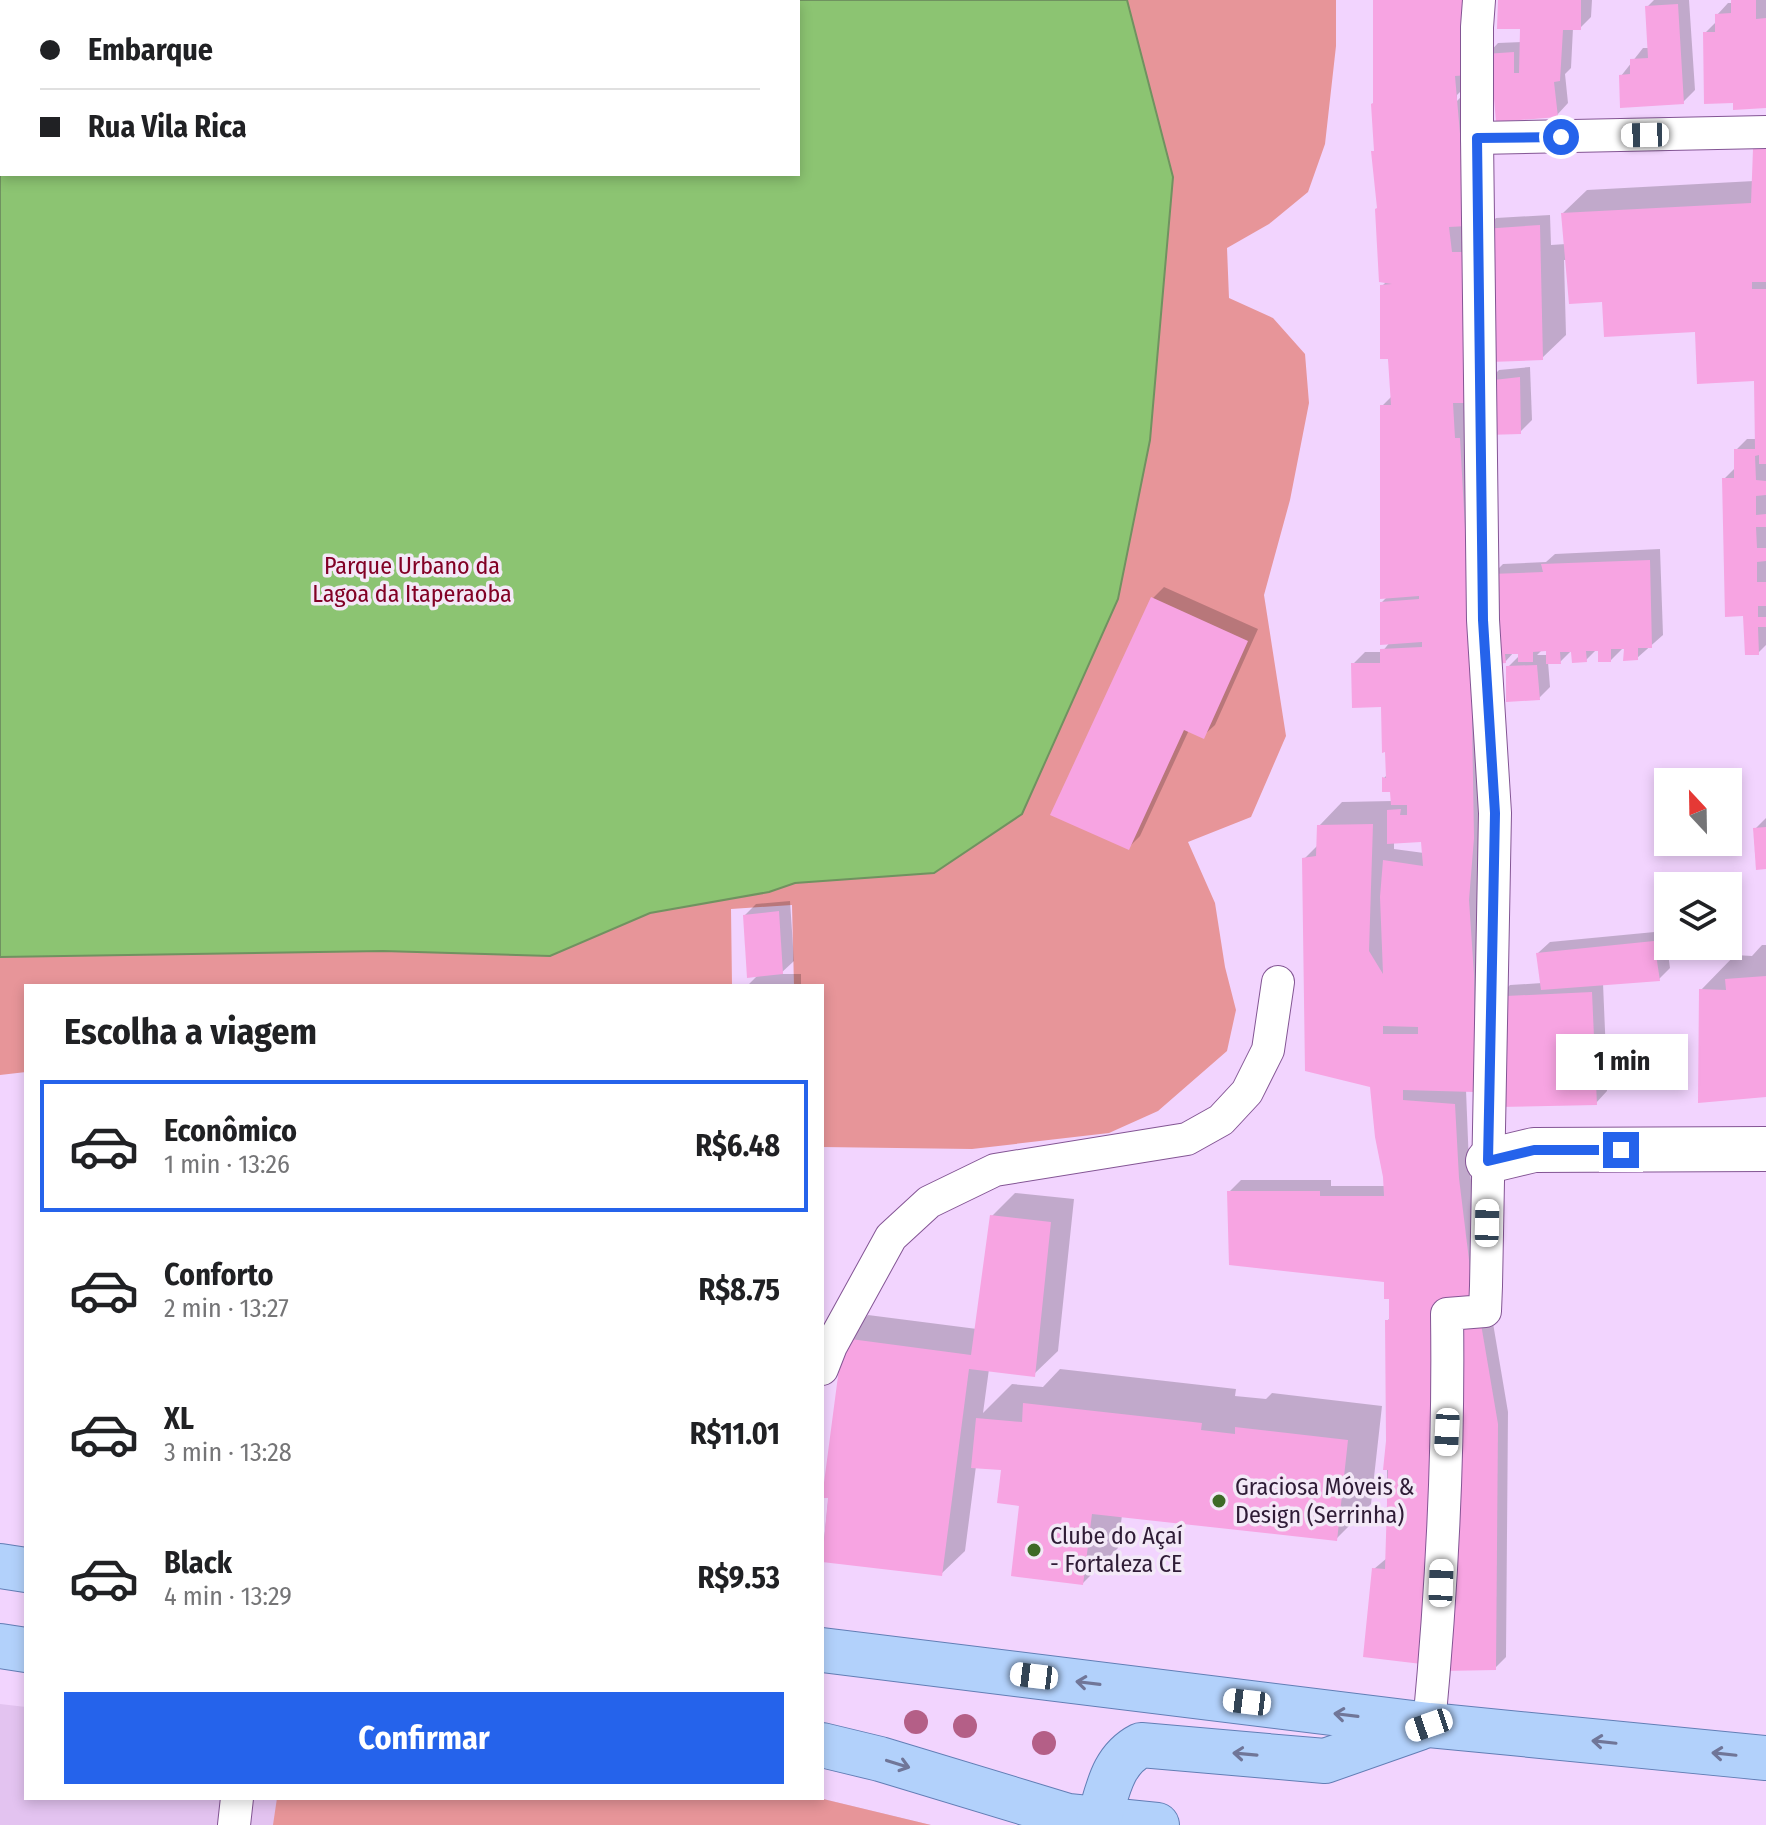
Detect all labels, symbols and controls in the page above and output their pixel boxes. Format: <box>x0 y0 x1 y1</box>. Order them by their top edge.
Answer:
text: Embarque <box>88 32 213 68</box>
text: Rua Vila Rica <box>88 109 247 145</box>
route start <box>1543 119 1579 155</box>
car <box>1621 123 1669 147</box>
park label: Parque Urbano da Lagoa da Itaperaoba <box>312 552 512 608</box>
north arrow <box>1654 768 1742 856</box>
map controls <box>1654 768 1742 960</box>
button: layers <box>1654 872 1742 960</box>
text: Escolha a viagem <box>64 1010 317 1054</box>
callout: 1 min <box>1555 1034 1687 1090</box>
text: 1 min <box>1594 1046 1650 1077</box>
icon: car <box>68 1110 140 1182</box>
text: Econômico <box>164 1113 297 1149</box>
text: R$6.48 <box>695 1128 780 1164</box>
route end <box>1603 1132 1639 1168</box>
text: 1 min · 13:26 <box>164 1149 290 1180</box>
car <box>1475 1199 1499 1247</box>
icon: car <box>68 1254 140 1326</box>
text: Conforto <box>164 1257 273 1293</box>
text: R$8.75 <box>699 1272 780 1308</box>
text: 2 min · 13:27 <box>164 1293 289 1324</box>
icon: car <box>68 1398 140 1470</box>
text: XL <box>164 1401 194 1437</box>
car <box>1434 1407 1460 1457</box>
text: R$11.01 <box>690 1416 780 1452</box>
text: 3 min · 13:28 <box>164 1437 292 1468</box>
place label: Graciosa Móveis & Design (Serrinha) <box>1235 1473 1415 1529</box>
marker: Graciosa Móveis & Design (Serrinha) <box>1210 1492 1228 1510</box>
place label: Clube do Açaí - Fortaleza CE <box>1050 1522 1183 1578</box>
marker: Clube do Açaí - Fortaleza CE <box>1025 1541 1043 1559</box>
icon: car <box>68 1542 140 1614</box>
text: Black <box>164 1545 232 1581</box>
car <box>1428 1559 1454 1607</box>
text: R$9.53 <box>698 1560 780 1596</box>
text: 4 min · 13:29 <box>164 1581 292 1612</box>
car <box>1009 1661 1059 1691</box>
one-way arrow <box>1076 1675 1101 1690</box>
car <box>1222 1687 1272 1717</box>
button: Confirmar <box>64 1692 784 1784</box>
car <box>1402 1706 1456 1744</box>
one-way arrow <box>1333 1707 1360 1722</box>
one-way arrow <box>1591 1735 1618 1750</box>
one-way arrow <box>1232 1746 1259 1761</box>
one-way arrow <box>1711 1747 1738 1762</box>
one-way arrow <box>884 1757 910 1772</box>

